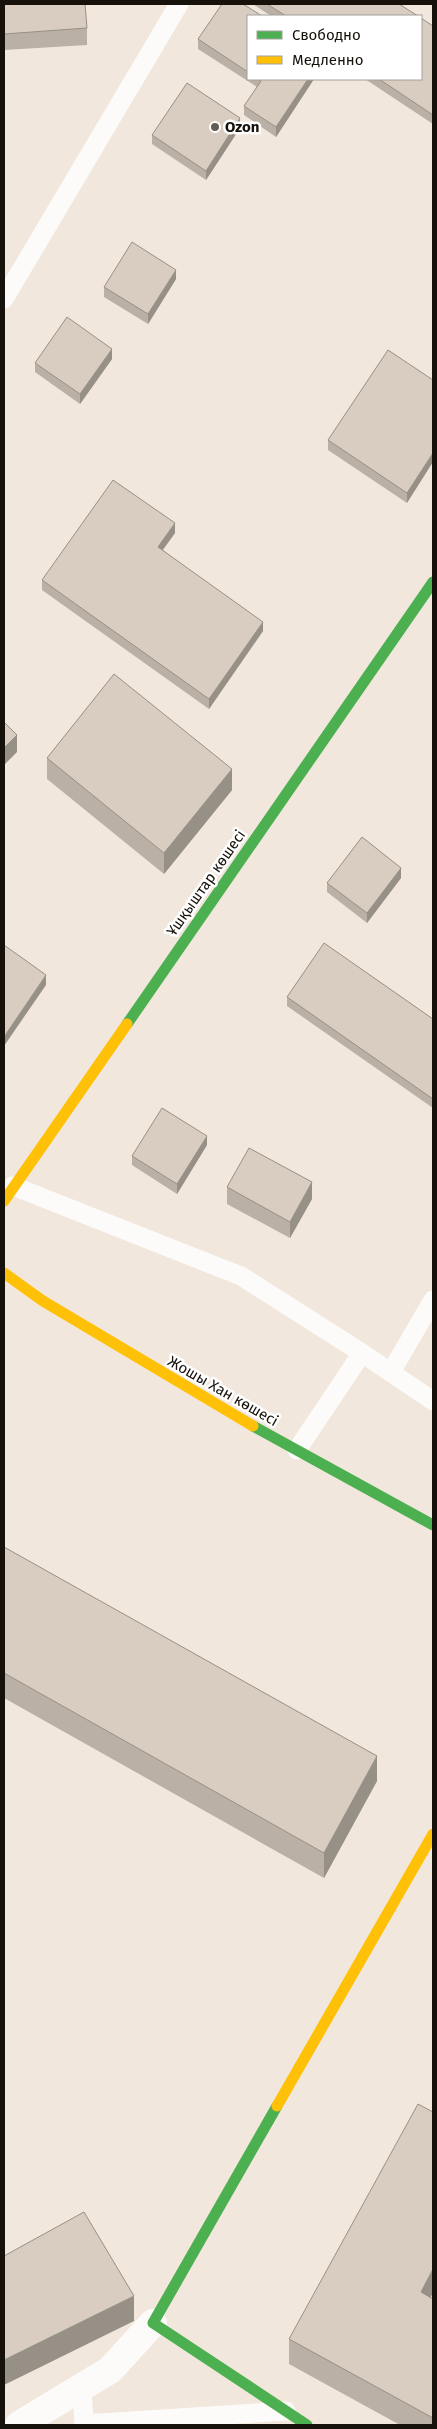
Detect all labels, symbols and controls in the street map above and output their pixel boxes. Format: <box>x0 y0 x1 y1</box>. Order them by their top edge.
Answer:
legend <box>247 15 422 80</box>
text: Свободно <box>292 26 361 44</box>
text: Медленно <box>292 51 364 69</box>
place label: Ozon <box>225 118 259 136</box>
marker: Ozon <box>209 121 221 133</box>
street label: Ұшқыштар көшесі <box>163 827 249 939</box>
street label: Жошы Хан көшесі <box>164 1352 282 1430</box>

